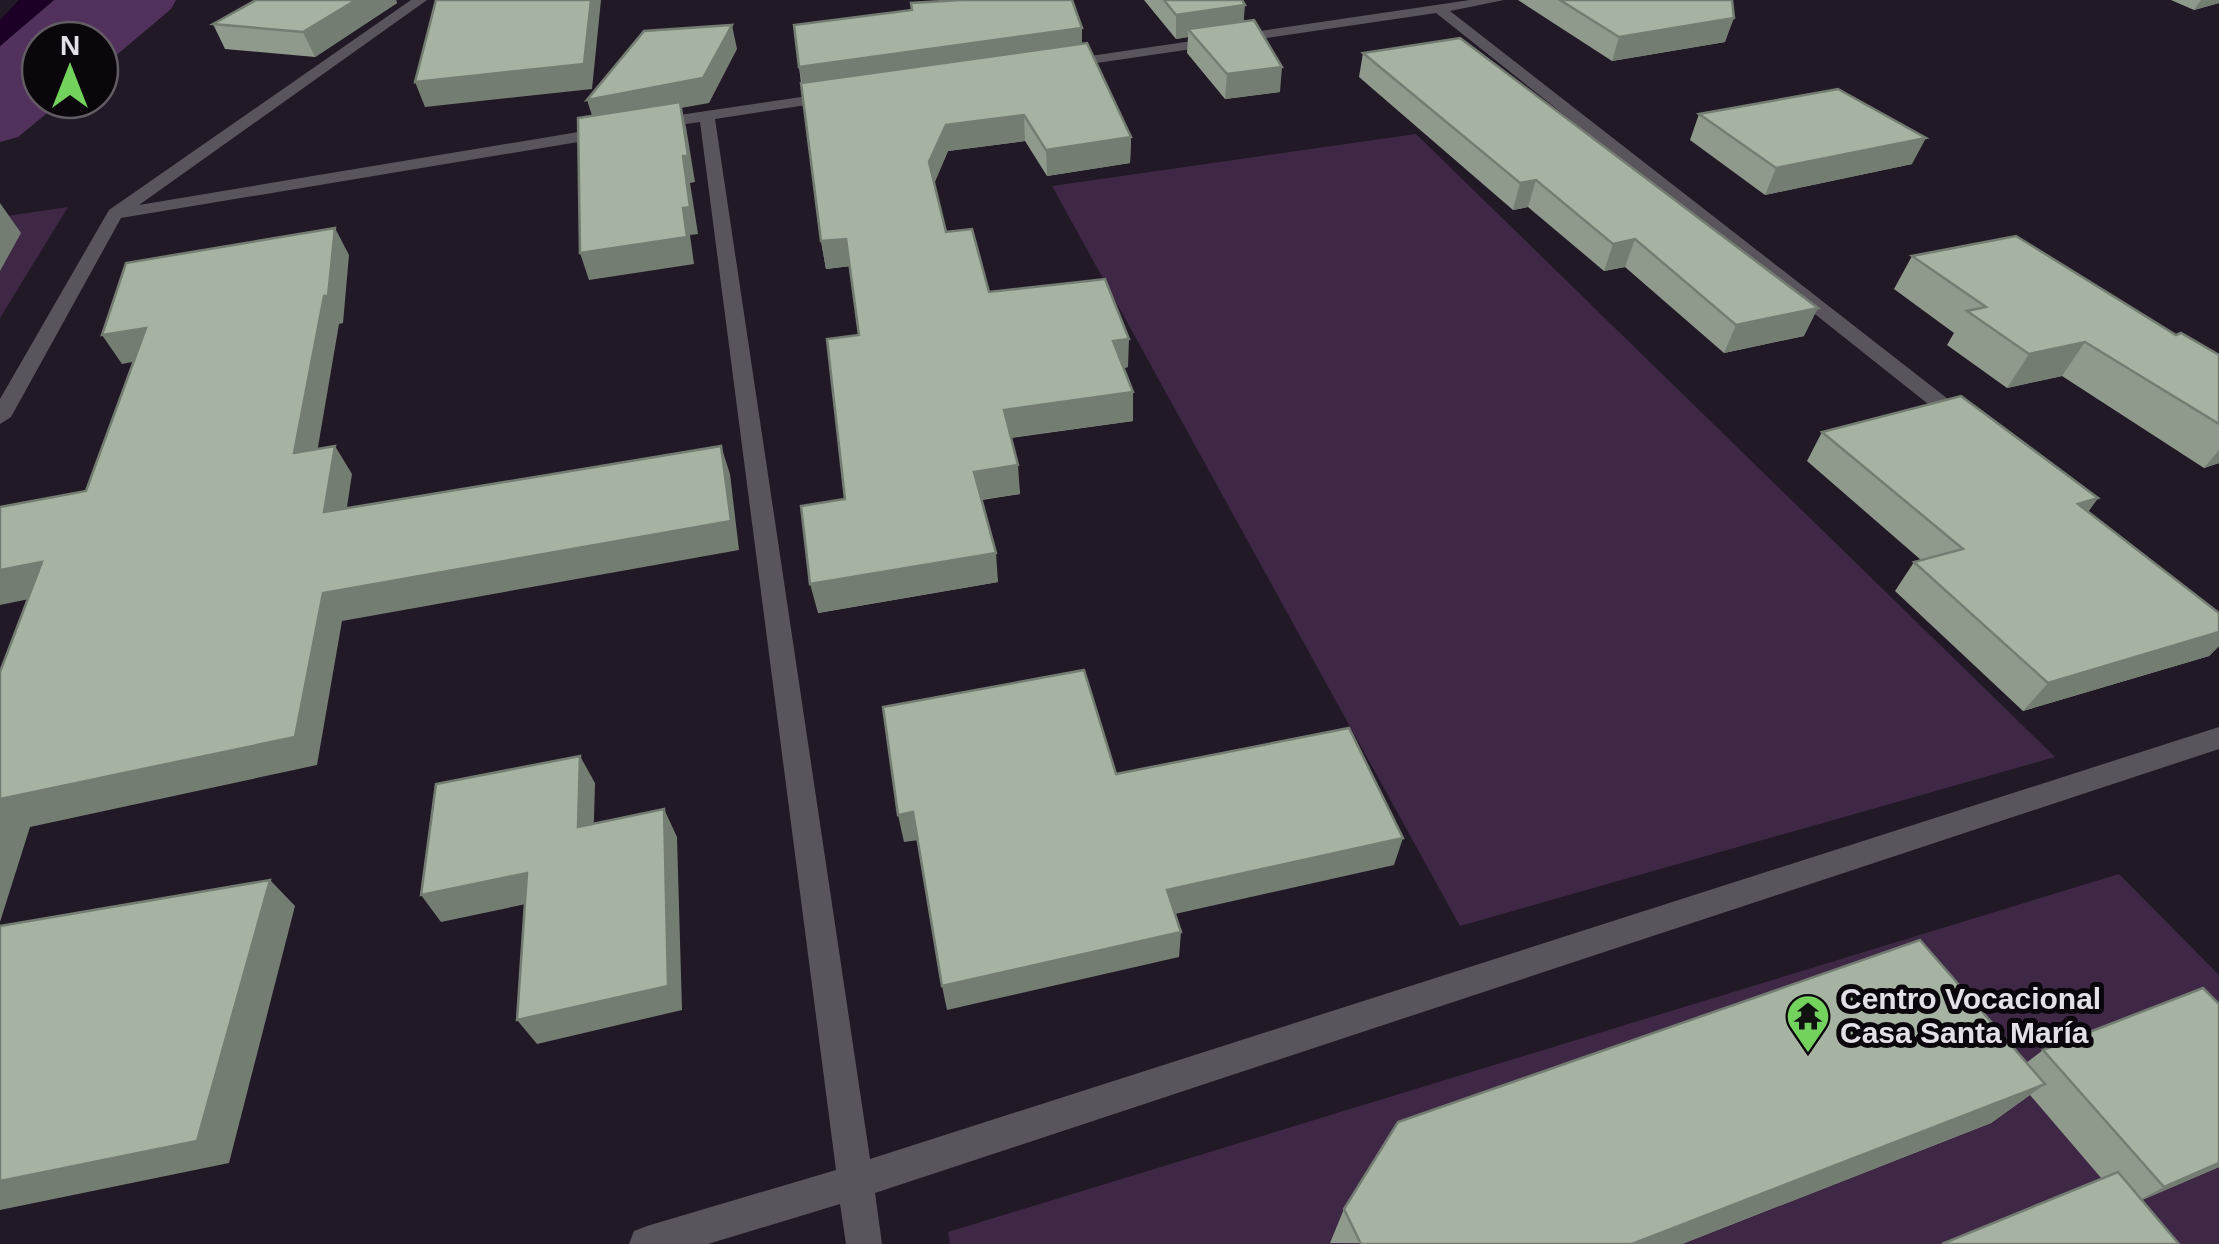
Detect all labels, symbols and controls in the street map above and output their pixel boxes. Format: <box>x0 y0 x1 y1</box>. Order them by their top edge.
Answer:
north arrow <box>20 20 120 120</box>
text: N <box>60 30 80 61</box>
place label: Centro Vocacional Casa Santa María <box>1840 982 2101 1049</box>
temple icon: Centro Vocacional Casa Santa María <box>1785 993 1831 1054</box>

